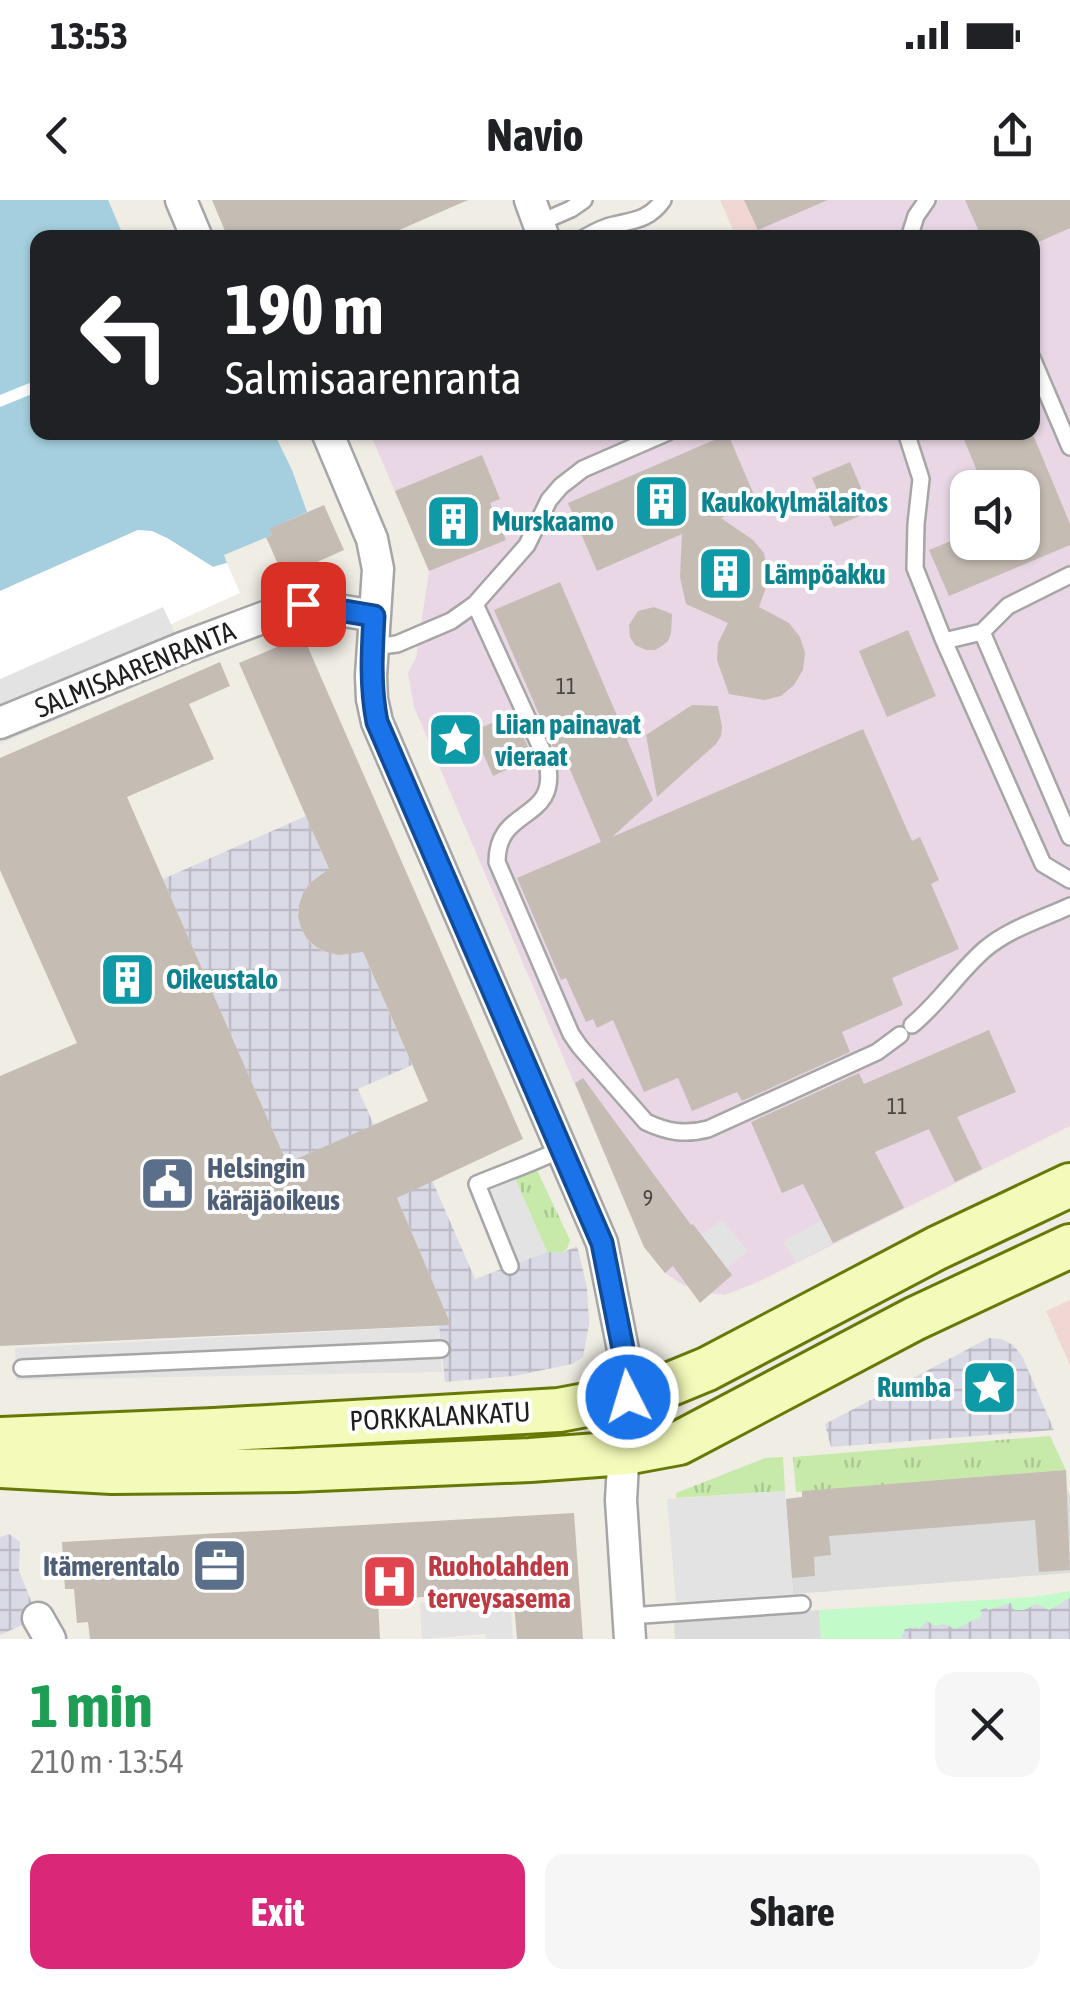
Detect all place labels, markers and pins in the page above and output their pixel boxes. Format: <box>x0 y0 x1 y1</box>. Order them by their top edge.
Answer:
building icon: Kaukokylmälaitos <box>632 472 692 532</box>
place label: Kaukokylmälaitos <box>701 486 888 518</box>
building icon: Murskaamo <box>423 491 483 551</box>
place label: Murskaamo <box>492 505 614 537</box>
building icon: Lämpöakku <box>695 544 755 604</box>
place label: Lämpöakku <box>764 558 886 590</box>
pin <box>261 562 346 647</box>
place label: Liian painavat vieraat <box>495 708 641 772</box>
place icon: Liian painavat vieraat <box>426 710 486 770</box>
building icon: Oikeustalo <box>97 949 157 1009</box>
place label: Oikeustalo <box>166 963 278 995</box>
place label: Helsingin käräjäoikeus <box>207 1152 340 1216</box>
public building icon: Helsingin käräjäoikeus <box>138 1154 198 1214</box>
place icon: Rumba <box>960 1357 1020 1417</box>
place label: Rumba <box>877 1371 951 1403</box>
office icon: Itämerentalo <box>189 1536 249 1596</box>
place label: Itämerentalo <box>43 1550 180 1582</box>
place label: Ruoholahden terveysasema <box>427 1550 571 1614</box>
hospital icon: Ruoholahden terveysasema <box>359 1552 419 1612</box>

